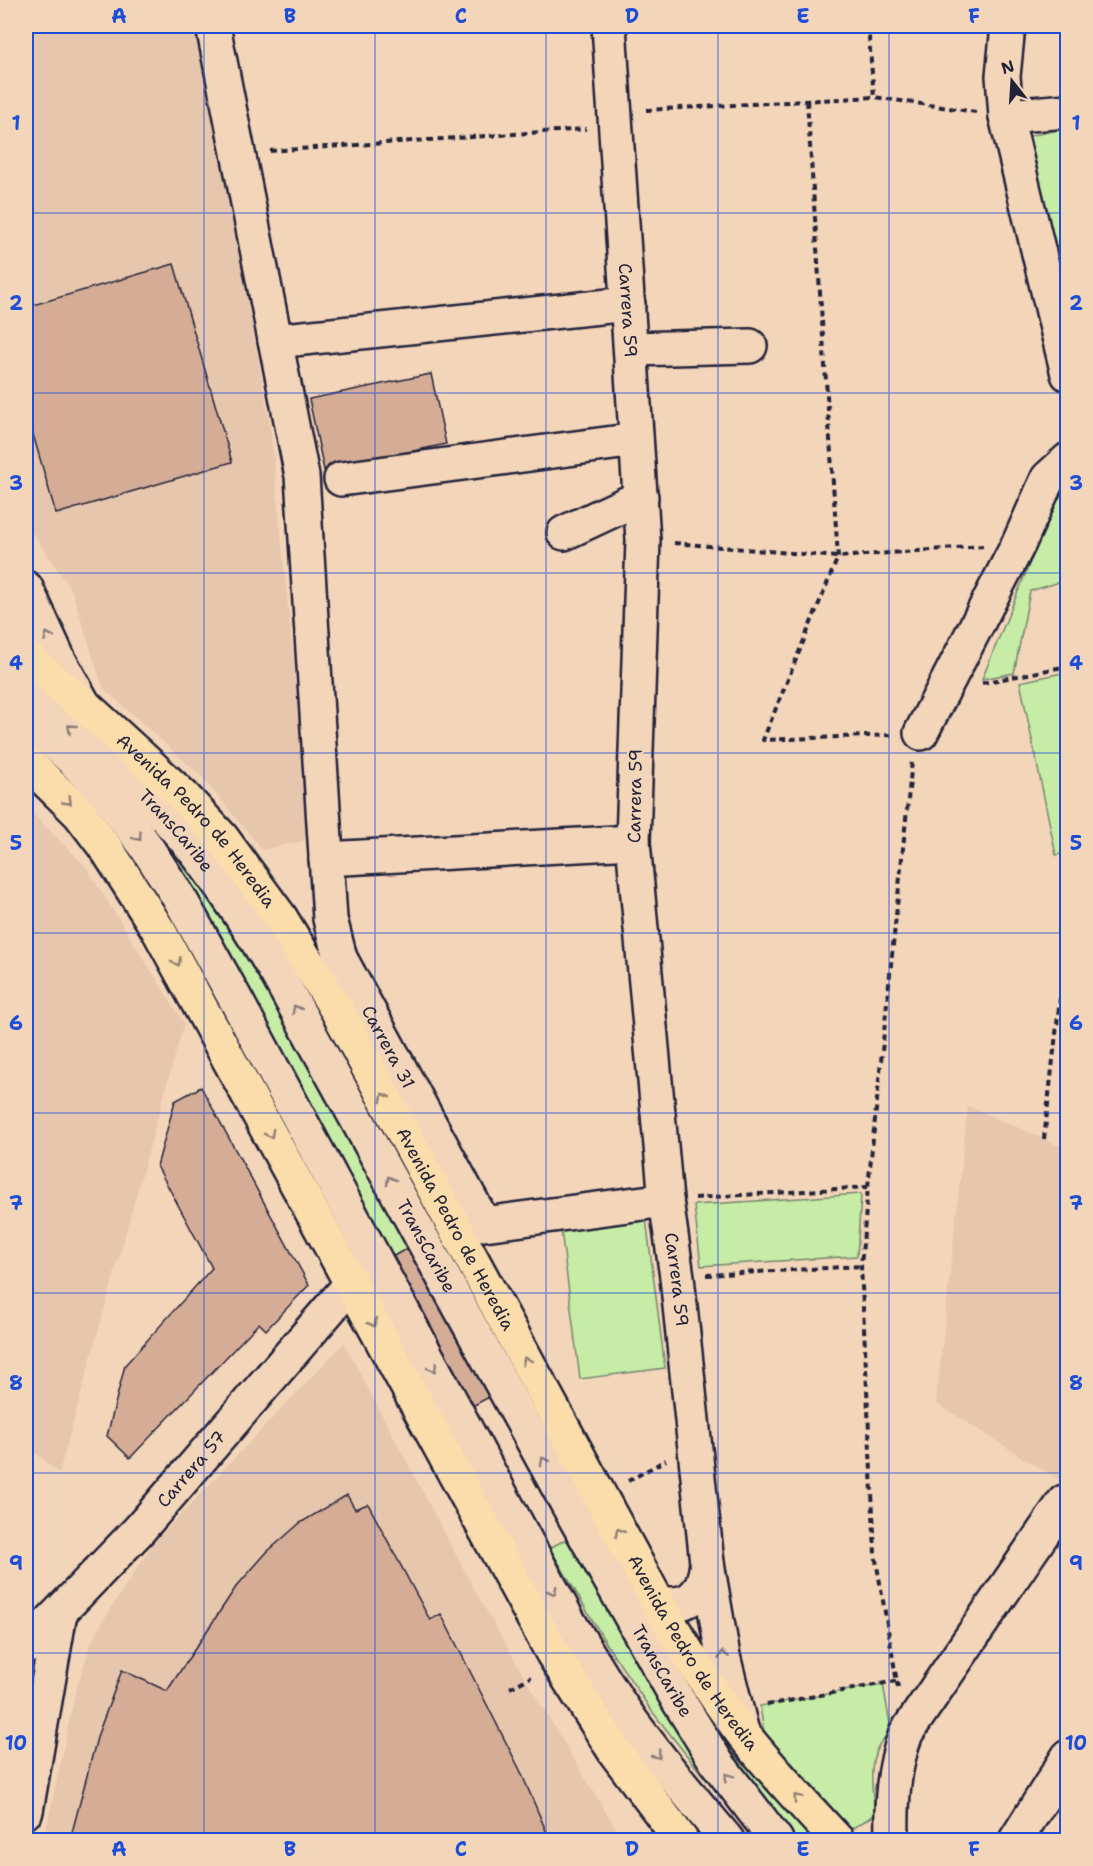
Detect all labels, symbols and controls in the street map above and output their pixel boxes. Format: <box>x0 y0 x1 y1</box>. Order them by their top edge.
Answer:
text: A <box>111 3 127 29</box>
text: B <box>284 3 296 29</box>
text: C <box>455 3 467 29</box>
text: D <box>625 3 639 29</box>
text: E <box>796 3 810 29</box>
text: F <box>968 3 980 29</box>
north arrow <box>982 51 1042 111</box>
text: N <box>999 55 1017 79</box>
text: 1 <box>11 110 21 136</box>
text: 1 <box>1071 110 1081 136</box>
street label: Carrera 59 <box>613 262 643 358</box>
text: 2 <box>9 290 23 316</box>
text: 2 <box>1069 290 1083 316</box>
text: 3 <box>9 470 23 496</box>
text: 3 <box>1069 470 1083 496</box>
one-way arrow <box>43 632 55 643</box>
text: 4 <box>9 650 23 676</box>
text: 4 <box>1069 650 1083 676</box>
one-way arrow <box>67 724 77 735</box>
street label: Avenida Pedro de Heredia <box>111 729 281 913</box>
street label: Carrera 59 <box>622 749 648 843</box>
street label: TransCaribe <box>133 784 219 877</box>
one-way arrow <box>60 794 71 805</box>
text: 5 <box>10 830 22 856</box>
one-way arrow <box>131 830 142 841</box>
text: 5 <box>1070 830 1082 856</box>
one-way arrow <box>170 956 181 967</box>
street label: Carrera 31 <box>356 1001 420 1093</box>
one-way arrow <box>292 1004 303 1015</box>
text: 6 <box>9 1010 23 1036</box>
text: 6 <box>1069 1010 1083 1036</box>
one-way arrow <box>380 1092 391 1103</box>
street label: Avenida Pedro de Heredia <box>391 1123 520 1335</box>
one-way arrow <box>263 1127 274 1138</box>
one-way arrow <box>386 1175 397 1186</box>
text: 7 <box>9 1190 23 1216</box>
text: 7 <box>1069 1190 1083 1216</box>
street label: TransCaribe <box>391 1195 462 1297</box>
street label: Carrera 59 <box>659 1231 694 1328</box>
one-way arrow <box>366 1317 377 1328</box>
one-way arrow <box>522 1356 533 1367</box>
one-way arrow <box>426 1362 437 1372</box>
text: 8 <box>9 1370 23 1396</box>
text: 8 <box>1069 1370 1083 1396</box>
street label: Carrera 57 <box>152 1426 231 1513</box>
one-way arrow <box>540 1457 551 1467</box>
one-way arrow <box>615 1528 626 1538</box>
text: 9 <box>9 1550 23 1576</box>
text: 9 <box>1069 1550 1083 1576</box>
street label: Avenida Pedro de Heredia <box>622 1551 764 1756</box>
one-way arrow <box>546 1585 557 1595</box>
street label: TransCaribe <box>626 1620 698 1722</box>
one-way arrow <box>717 1650 730 1660</box>
text: 10 <box>5 1730 27 1756</box>
text: 10 <box>1065 1730 1087 1756</box>
one-way arrow <box>650 1748 661 1759</box>
one-way arrow <box>724 1773 735 1784</box>
one-way arrow <box>794 1794 805 1805</box>
text: A <box>111 1836 127 1862</box>
text: B <box>284 1836 296 1862</box>
text: C <box>455 1836 467 1862</box>
text: D <box>625 1836 639 1862</box>
text: E <box>796 1836 810 1862</box>
text: F <box>968 1836 980 1862</box>

